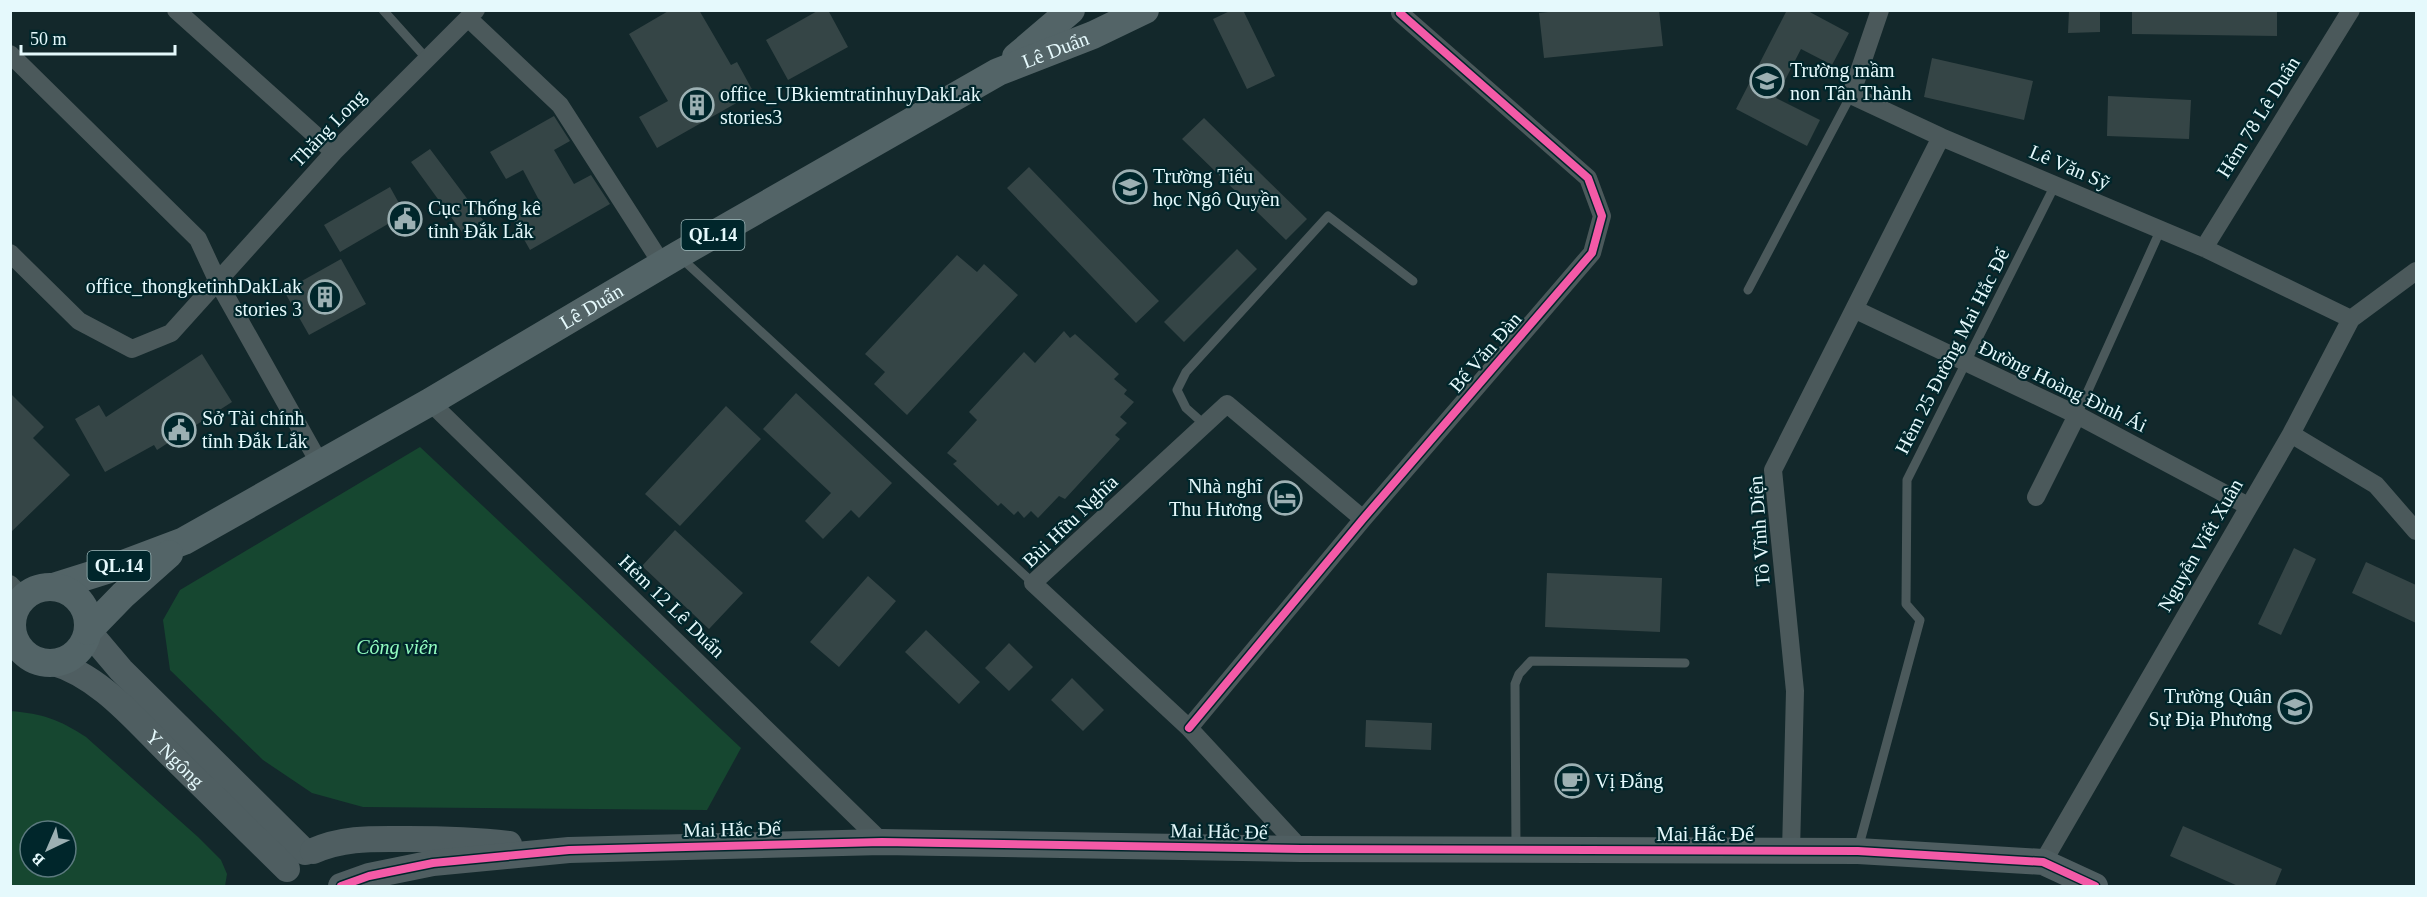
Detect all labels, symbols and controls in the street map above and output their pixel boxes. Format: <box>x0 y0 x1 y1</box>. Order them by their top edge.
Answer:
scale bar <box>21 18 176 56</box>
street label: Lê Duẩn <box>1019 27 1092 72</box>
text: 50 m <box>30 29 67 49</box>
street label: Hẻm 78 Lê Duẩn <box>2212 53 2304 181</box>
place label: Trường mầm non Tân Thành <box>1790 59 1911 104</box>
school or university icon: Trường mầm non Tân Thành <box>1749 63 1785 99</box>
place label: office_UBkiemtratinhuyDakLak stories3 <box>720 83 981 128</box>
street label: Thăng Long <box>286 85 371 172</box>
building icon: office_UBkiemtratinhuyDakLak stories3 <box>679 87 715 123</box>
street label: Lê Văn Sỹ <box>2026 140 2114 195</box>
place label: Trường Tiểu học Ngô Quyền <box>1153 165 1280 211</box>
school or university icon: Trường Tiểu học Ngô Quyền <box>1112 169 1148 205</box>
place label: Cục Thống kê tỉnh Đắk Lắk <box>428 197 541 242</box>
public building icon: Cục Thống kê tỉnh Đắk Lắk <box>387 201 423 237</box>
road number: QL.14 <box>682 220 744 250</box>
street label: Hẻm 25 Đường Mai Hắc Đế <box>1891 244 2015 458</box>
place label: office_thongketinhDakLak stories 3 <box>86 275 302 320</box>
building icon: office_thongketinhDakLak stories 3 <box>307 279 343 315</box>
street label: Lê Duẩn <box>556 279 627 334</box>
street label: Bế Văn Đàn <box>1444 308 1526 396</box>
street label: Đường Hoàng Đình Ái <box>1975 336 2151 437</box>
place label: Sở Tài chính tỉnh Đắk Lắk <box>202 407 308 452</box>
public building icon: Sở Tài chính tỉnh Đắk Lắk <box>161 412 197 448</box>
street label: Bùi Hữu Nghĩa <box>1018 470 1123 572</box>
place label: Nhà nghĩ Thu Hương <box>1169 475 1262 521</box>
street label: Tô Vĩnh Diện <box>1744 475 1774 587</box>
street label: Nguyễn Viết Xuân <box>2153 475 2248 616</box>
hotel icon: Nhà nghĩ Thu Hương <box>1267 480 1303 516</box>
street label: Hẻm 12 Lê Duẩn <box>615 550 729 662</box>
road number: QL.14 <box>88 551 150 581</box>
park label: Công viên <box>356 636 438 659</box>
place label: Trường Quân Sự Địa Phương <box>2149 685 2272 731</box>
school or university icon: Trường Quân Sự Địa Phương <box>2277 689 2313 725</box>
street label: Y Ngông <box>141 725 209 793</box>
cafe icon: Vị Đắng <box>1554 763 1590 799</box>
place label: Vị Đắng <box>1595 770 1663 793</box>
street label: Mai Hắc Đế <box>683 817 782 841</box>
north arrow <box>18 819 78 879</box>
street label: Mai Hắc Đế <box>1170 819 1269 843</box>
street label: Mai Hắc Đế <box>1656 823 1755 845</box>
text: B <box>28 849 48 869</box>

